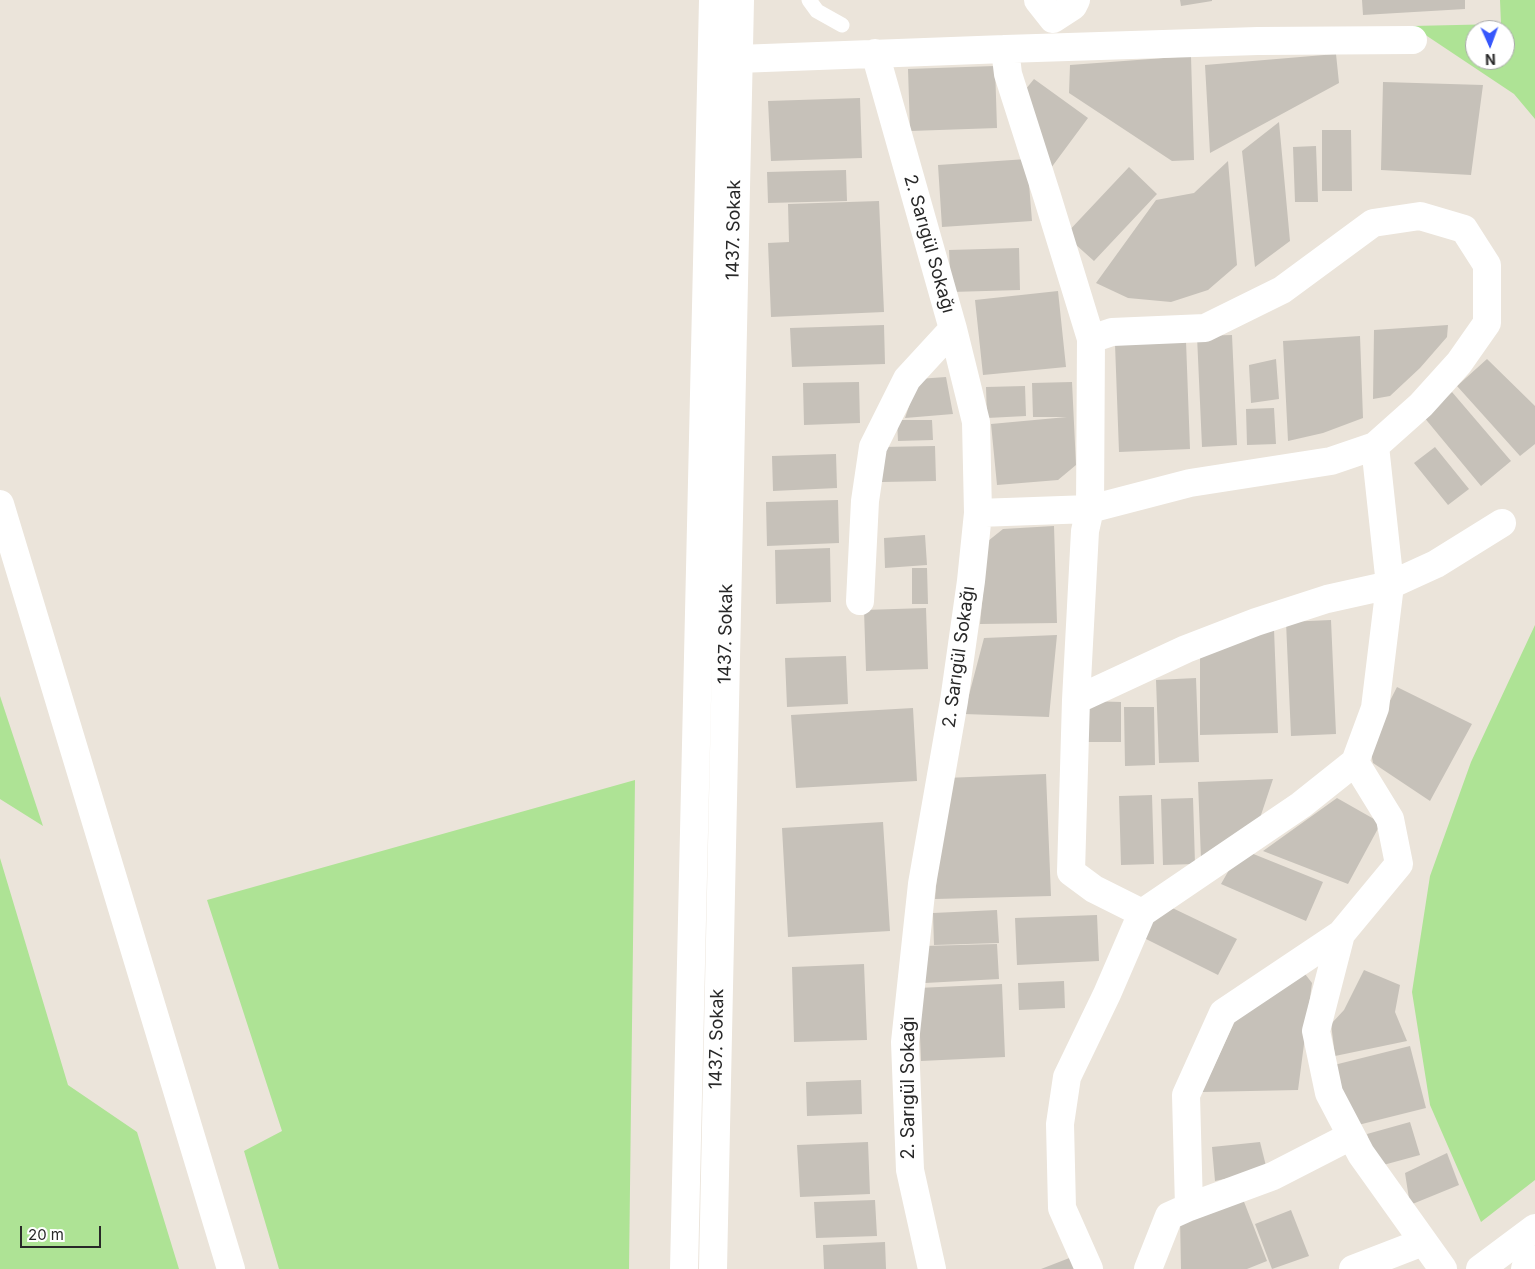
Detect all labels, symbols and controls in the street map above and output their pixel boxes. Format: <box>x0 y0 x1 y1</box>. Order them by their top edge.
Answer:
north arrow <box>1465 20 1515 70</box>
text: N <box>1485 51 1496 68</box>
street label: 2. Sarıgül Sokağı <box>899 172 959 316</box>
street label: 1437. Sokak <box>722 180 746 280</box>
street label: 1437. Sokak <box>714 584 738 684</box>
street label: 2. Sarıgül Sokağı <box>938 585 980 729</box>
street label: 1437. Sokak <box>705 989 729 1089</box>
street label: 2. Sarıgül Sokağı <box>898 1016 920 1160</box>
scale bar <box>22 1216 104 1248</box>
text: 20 m <box>28 1225 64 1244</box>

